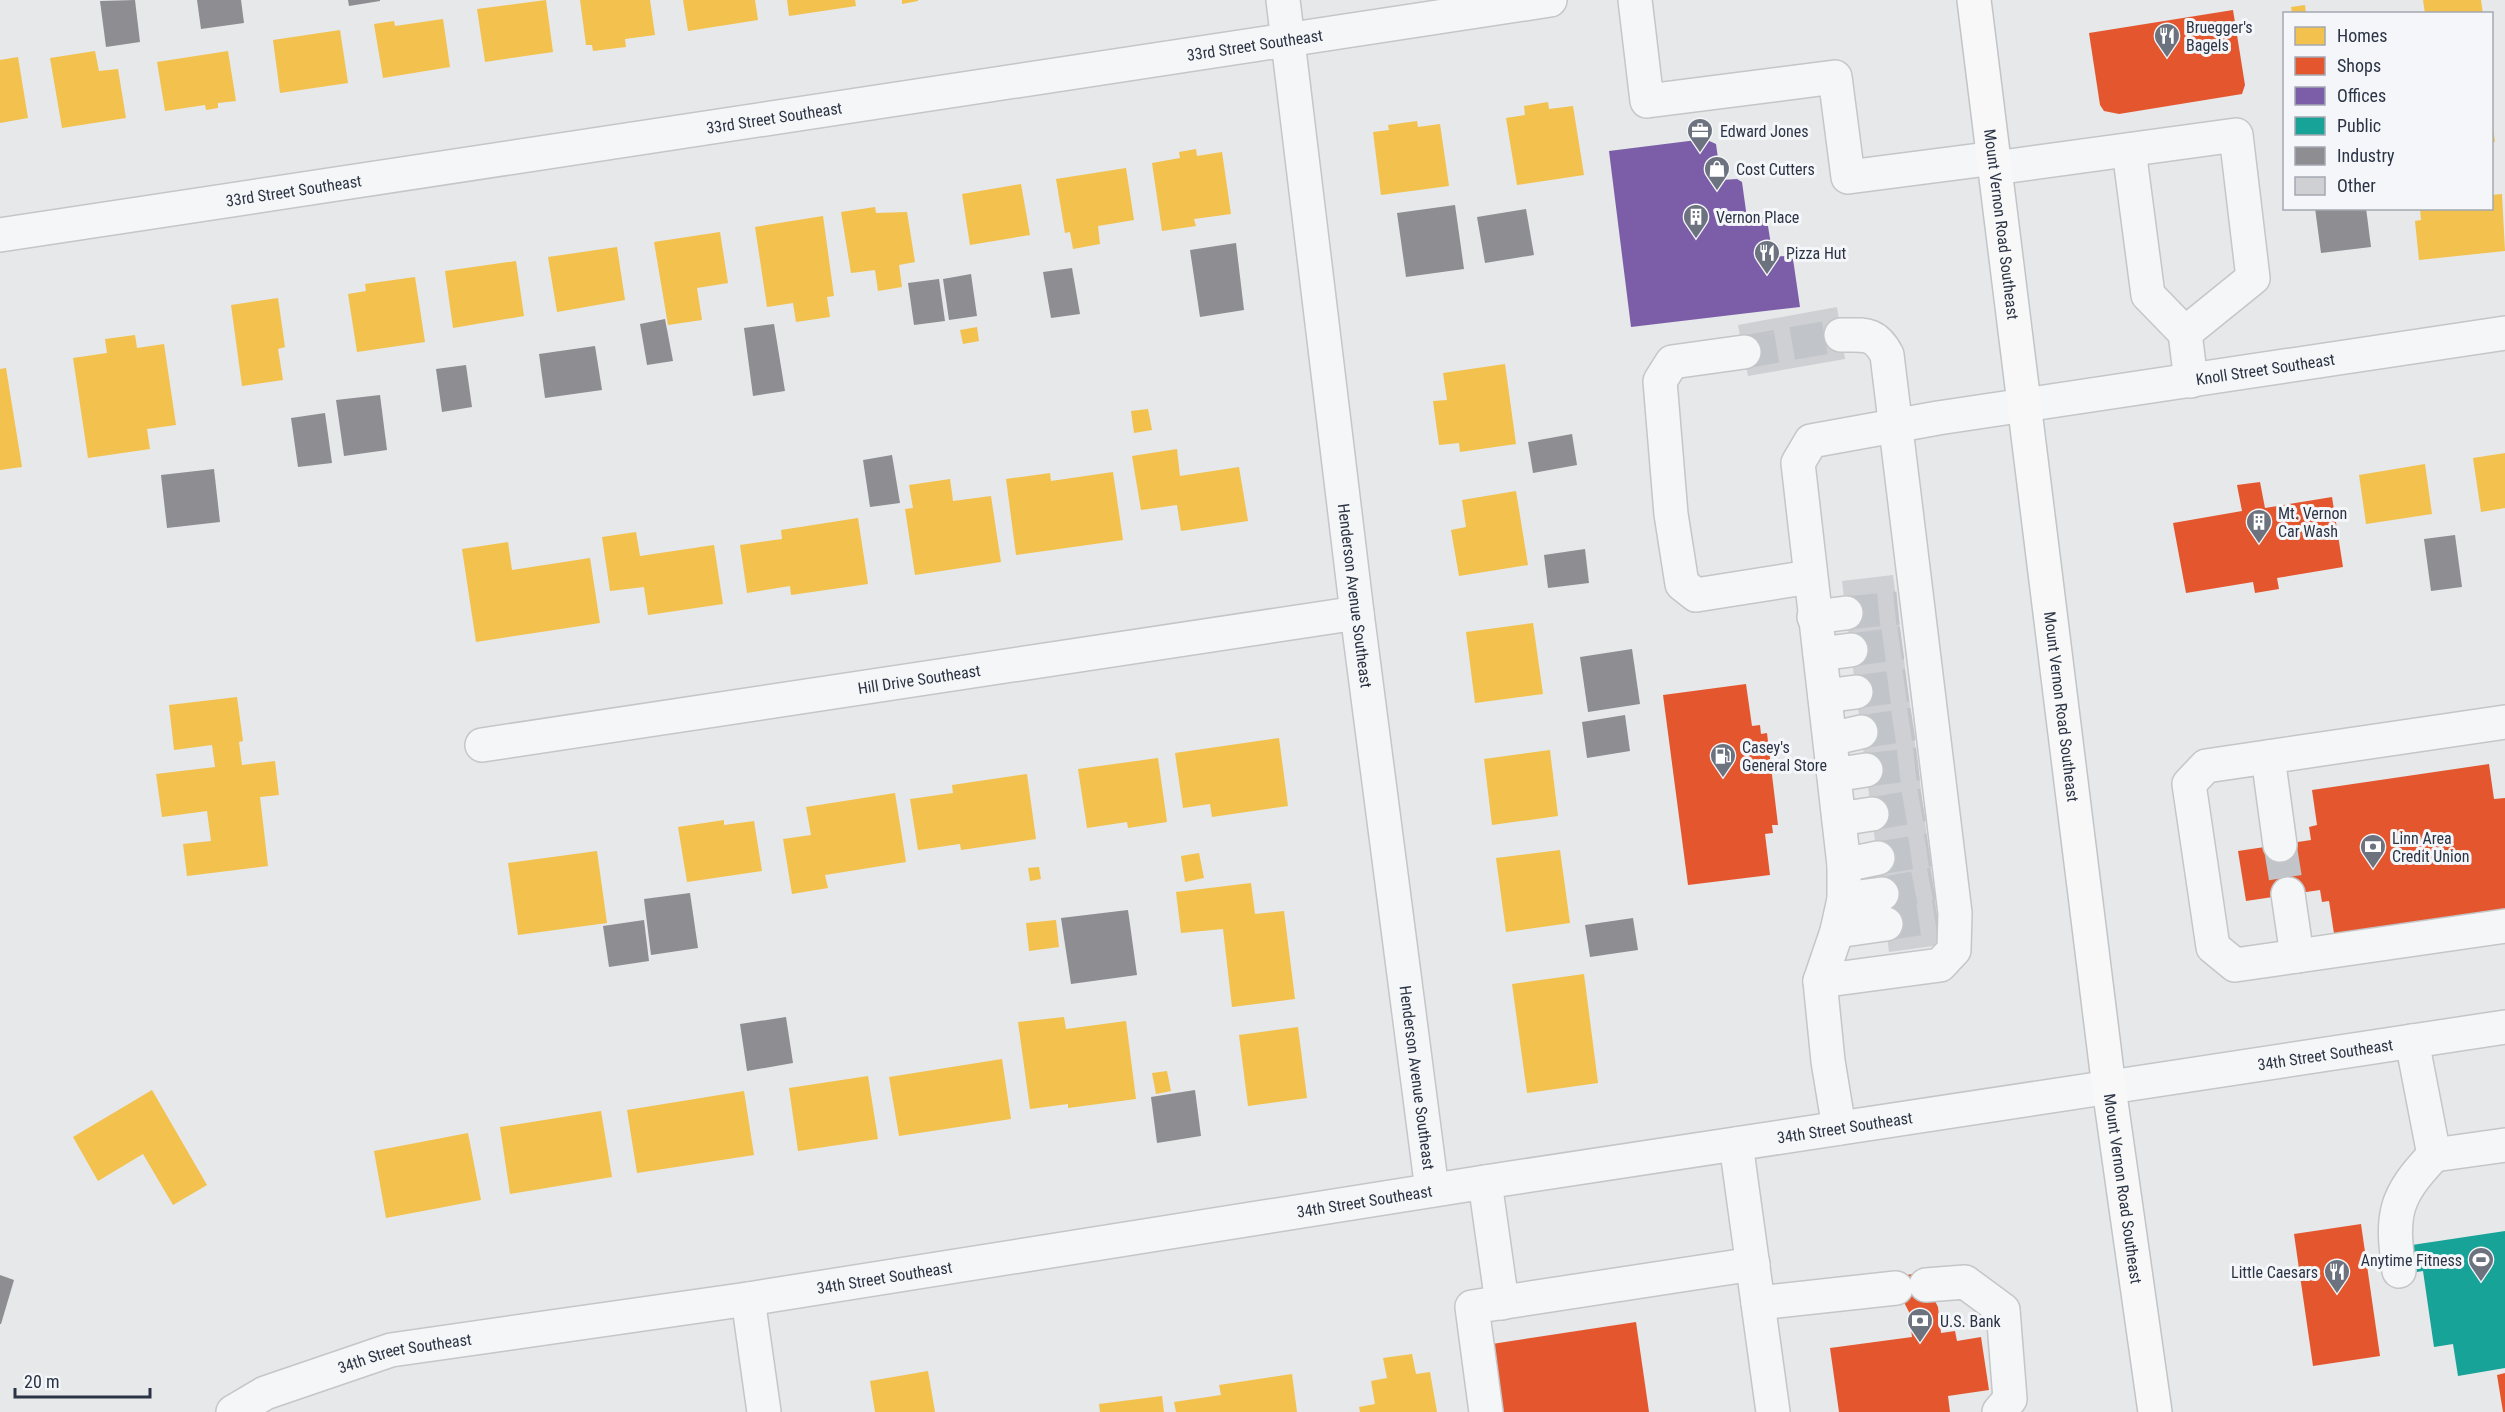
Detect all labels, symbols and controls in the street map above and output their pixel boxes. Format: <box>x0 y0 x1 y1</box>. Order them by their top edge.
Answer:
legend <box>2283 12 2493 210</box>
place label: Bruegger's Bagels <box>2186 18 2253 55</box>
restaurant icon: Bruegger's Bagels <box>2152 21 2182 59</box>
street label: 33rd Street Southeast <box>1185 25 1324 64</box>
text: Homes <box>2337 25 2387 46</box>
text: Shops <box>2337 55 2381 76</box>
text: Offices <box>2337 85 2386 106</box>
street label: 33rd Street Southeast <box>705 98 844 137</box>
text: Public <box>2337 115 2381 136</box>
office icon: Edward Jones <box>1685 116 1715 154</box>
place label: Edward Jones <box>1720 122 1808 141</box>
street label: Mount Vernon Road Southeast <box>1981 128 2023 321</box>
text: Industry <box>2337 145 2395 166</box>
shop icon: Cost Cutters <box>1702 154 1732 192</box>
place label: Cost Cutters <box>1736 160 1815 179</box>
street label: 33rd Street Southeast <box>224 171 363 210</box>
text: Other <box>2337 175 2376 196</box>
building icon: Vernon Place <box>1681 202 1711 240</box>
place label: Vernon Place <box>1716 208 1799 227</box>
restaurant icon: Pizza Hut <box>1752 238 1782 276</box>
place label: Pizza Hut <box>1786 244 1847 263</box>
street label: Knoll Street Southeast <box>2194 349 2336 389</box>
street label: Henderson Avenue Southeast <box>1334 502 1376 689</box>
place label: Mt. Vernon Car Wash <box>2278 504 2347 541</box>
building icon: Mt. Vernon Car Wash <box>2244 507 2274 545</box>
street label: Mount Vernon Road Southeast <box>2040 610 2083 803</box>
street label: Hill Drive Southeast <box>856 660 982 698</box>
place label: Casey's General Store <box>1742 738 1827 775</box>
fuel station icon: Casey's General Store <box>1708 741 1738 779</box>
place label: Linn Area Credit Union <box>2392 829 2470 866</box>
bank icon: Linn Area Credit Union <box>2358 832 2388 870</box>
street label: Henderson Avenue Southeast <box>1396 984 1439 1171</box>
street label: 34th Street Southeast <box>2256 1035 2394 1074</box>
street label: Mount Vernon Road Southeast <box>2100 1092 2146 1285</box>
street label: 34th Street Southeast <box>1776 1108 1914 1147</box>
street label: 34th Street Southeast <box>1295 1181 1434 1221</box>
sports icon: Anytime Fitness <box>2466 1245 2496 1283</box>
place label: Anytime Fitness <box>2361 1251 2462 1270</box>
street label: 34th Street Southeast <box>815 1257 954 1297</box>
restaurant icon: Little Caesars <box>2322 1257 2352 1295</box>
place label: Little Caesars <box>2231 1263 2318 1282</box>
bank icon: U.S. Bank <box>1905 1306 1935 1344</box>
place label: U.S. Bank <box>1940 1312 2002 1331</box>
street label: 34th Street Southeast <box>335 1329 473 1377</box>
scale bar <box>15 1361 150 1399</box>
text: 20 m <box>24 1371 59 1392</box>

